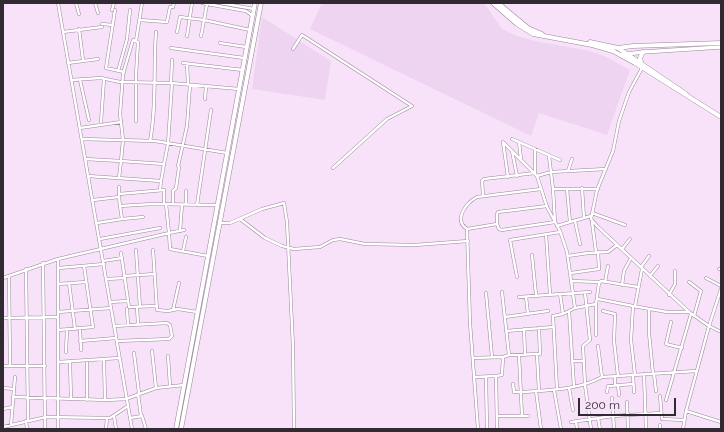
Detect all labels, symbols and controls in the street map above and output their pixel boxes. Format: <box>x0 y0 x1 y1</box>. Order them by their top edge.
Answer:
scale bar <box>580 390 678 416</box>
text: 200 m <box>585 398 620 412</box>

